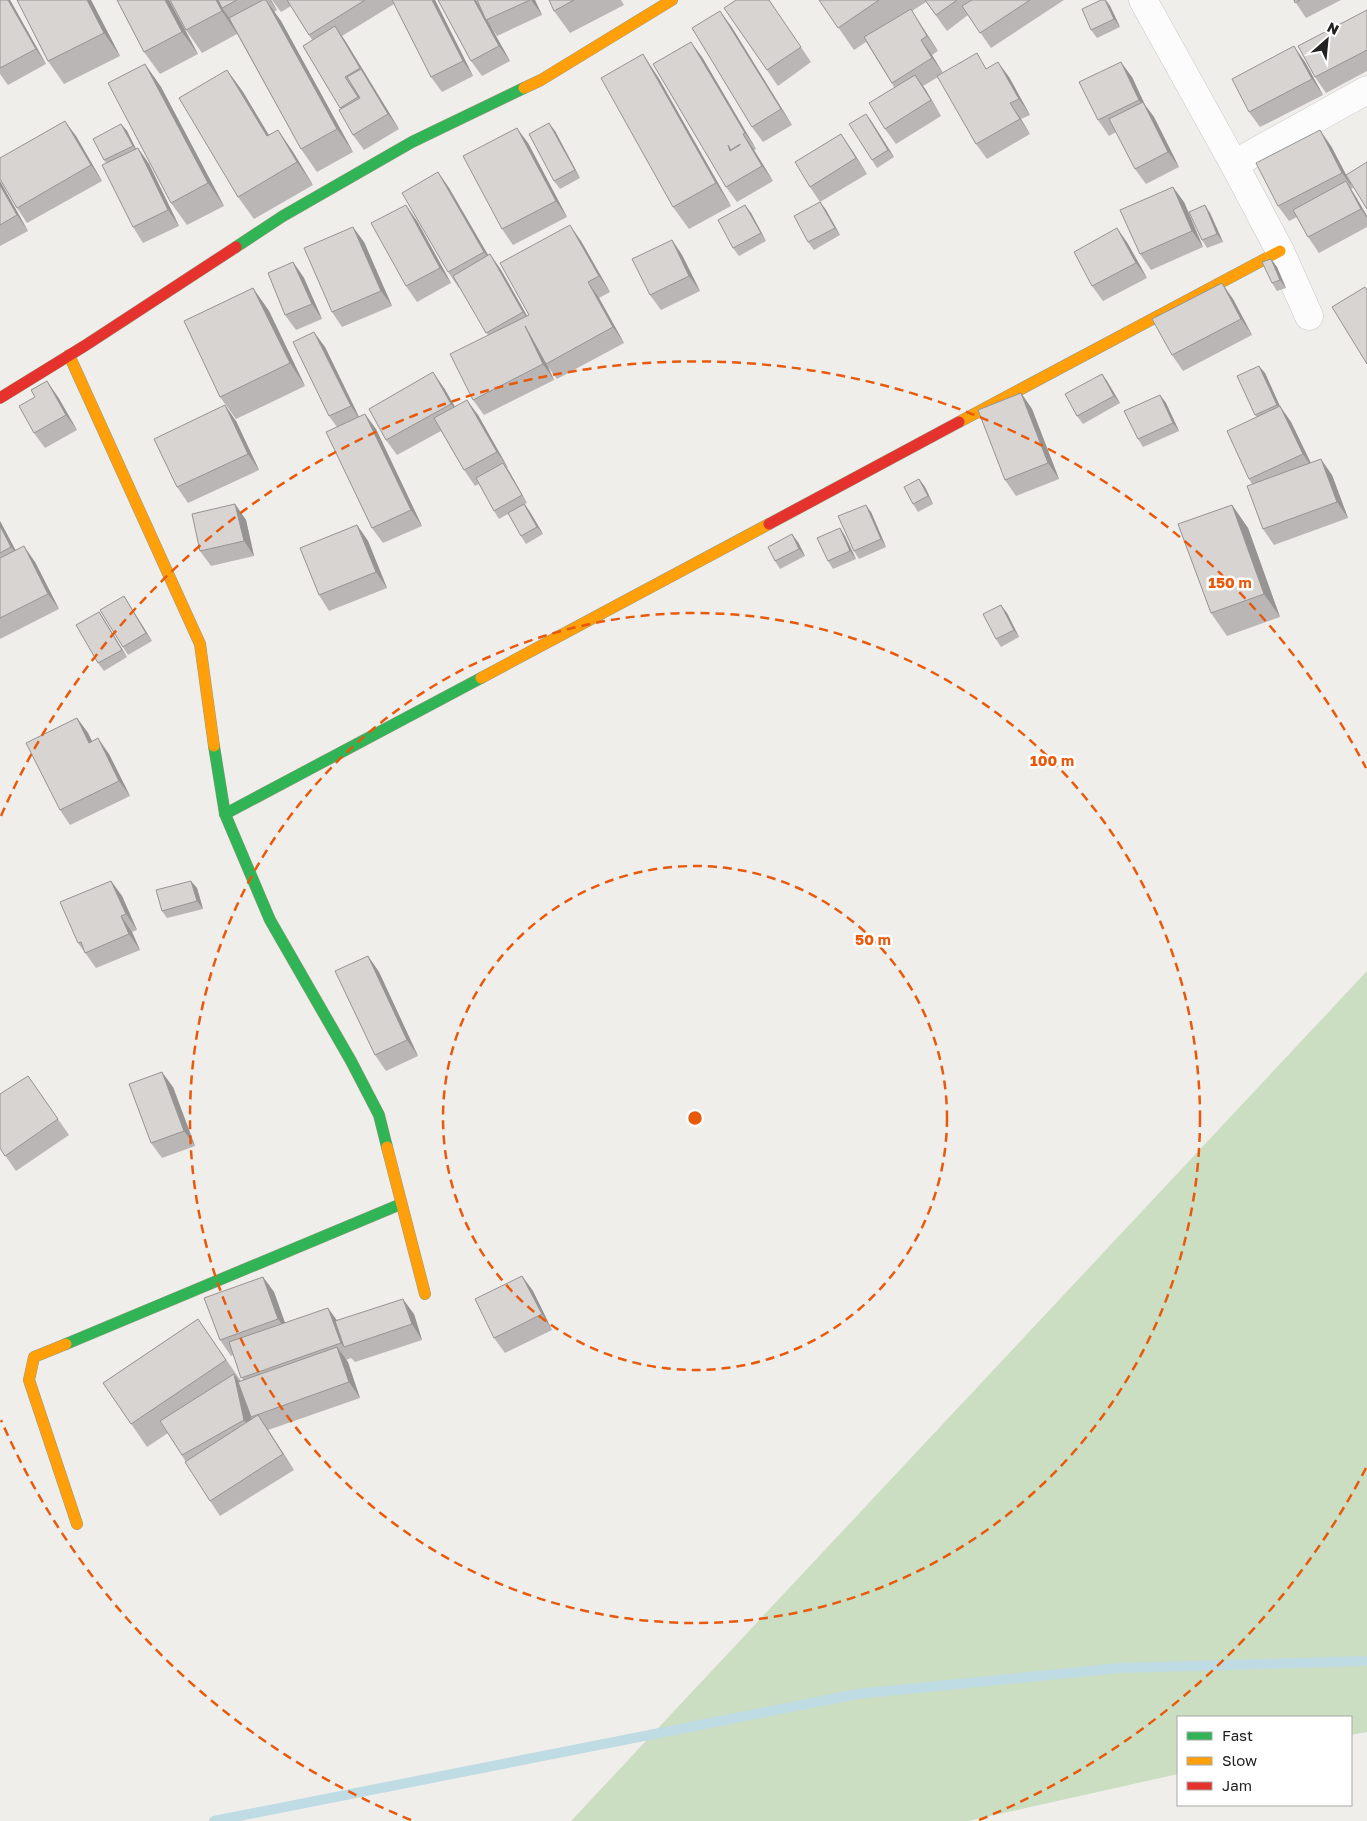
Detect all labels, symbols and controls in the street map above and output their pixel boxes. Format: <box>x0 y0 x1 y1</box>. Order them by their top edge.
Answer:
north arrow <box>1302 15 1352 65</box>
text: N <box>1325 18 1342 38</box>
text: 150 m <box>1208 573 1252 591</box>
text: 100 m <box>1030 751 1074 769</box>
text: 50 m <box>855 930 891 948</box>
centre of rings <box>686 1109 704 1127</box>
legend <box>1177 1716 1352 1806</box>
text: Fast <box>1222 1726 1253 1744</box>
text: Slow <box>1222 1751 1257 1769</box>
text: Jam <box>1222 1776 1252 1794</box>

